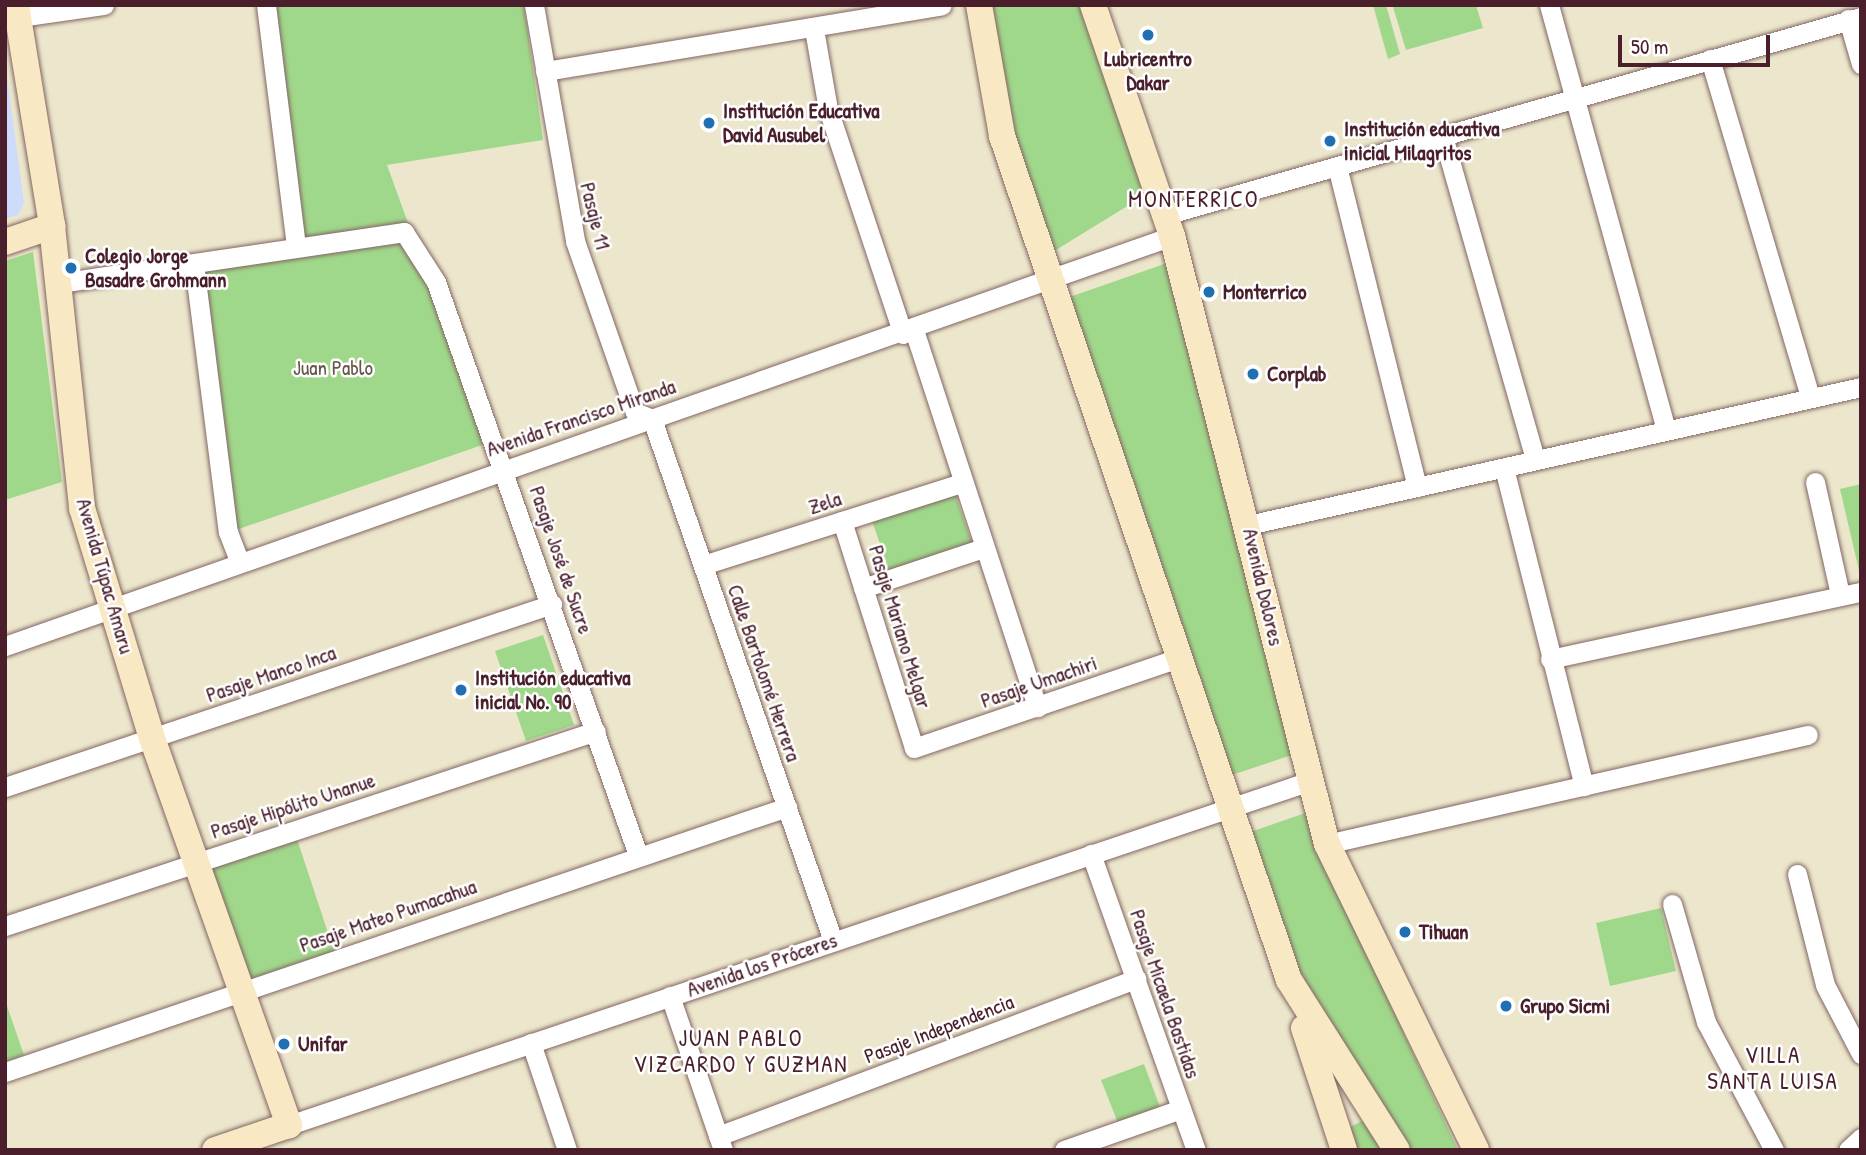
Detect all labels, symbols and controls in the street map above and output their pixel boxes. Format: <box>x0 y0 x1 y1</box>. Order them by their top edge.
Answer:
scale bar <box>1621 21 1773 65</box>
marker: Lubricentro Dakar <box>1140 27 1156 43</box>
text: 50 m <box>1631 32 1668 61</box>
place label: Lubricentro Dakar <box>1104 46 1192 96</box>
place label: Institución Educativa David Ausubel <box>723 98 880 148</box>
marker: Institución Educativa David Ausubel <box>701 115 717 131</box>
place label: Institución educativa inicial Milagritos <box>1344 116 1500 166</box>
marker: Institución educativa inicial Milagritos <box>1322 133 1338 149</box>
street label: Pasaje 11 <box>575 180 615 252</box>
district label: MONTERRICO <box>1130 185 1258 213</box>
place label: Colegio Jorge Basadre Grohmann <box>85 243 227 293</box>
marker: Colegio Jorge Basadre Grohmann <box>63 260 79 276</box>
place label: Monterrico <box>1223 279 1307 305</box>
marker: Monterrico <box>1201 284 1217 300</box>
park label: Juan Pablo <box>293 355 373 381</box>
place label: Corplab <box>1267 361 1327 387</box>
marker: Corplab <box>1245 366 1261 382</box>
street label: Avenida Francisco Miranda <box>483 374 679 462</box>
street label: Pasaje José de Sucre <box>524 483 598 637</box>
street label: Zela <box>805 486 845 520</box>
street label: Avenida Túpac Amaru <box>71 496 139 656</box>
street label: Avenida Dolores <box>1237 526 1289 648</box>
street label: Pasaje Mariano Melgar <box>863 542 937 712</box>
street label: Calle Bartolomé Herrera <box>722 581 806 765</box>
street label: Pasaje Manco Inca <box>203 640 339 708</box>
street label: Pasaje Umachiri <box>978 650 1100 714</box>
place label: Institución educativa inicial No. 90 <box>475 665 631 715</box>
marker: Institución educativa inicial No. 90 <box>453 682 469 698</box>
street label: Pasaje Hipólito Unanue <box>208 768 378 844</box>
street label: Pasaje Mateo Pumacahua <box>296 874 480 958</box>
street label: Pasaje Micaela Bastidas <box>1124 906 1206 1082</box>
place label: Tihuan <box>1419 919 1468 945</box>
marker: Tihuan <box>1397 924 1413 940</box>
street label: Avenida los Próceres <box>684 928 840 1002</box>
street label: Pasaje Independencia <box>861 989 1017 1069</box>
place label: Grupo Sicmi <box>1520 993 1610 1019</box>
marker: Grupo Sicmi <box>1498 998 1514 1014</box>
district label: JUAN PABLO VIZCARDO Y GUZMAN <box>636 1024 846 1078</box>
place label: Unifar <box>298 1031 348 1057</box>
marker: Unifar <box>276 1036 292 1052</box>
district label: VILLA SANTA LUISA <box>1709 1041 1837 1095</box>

